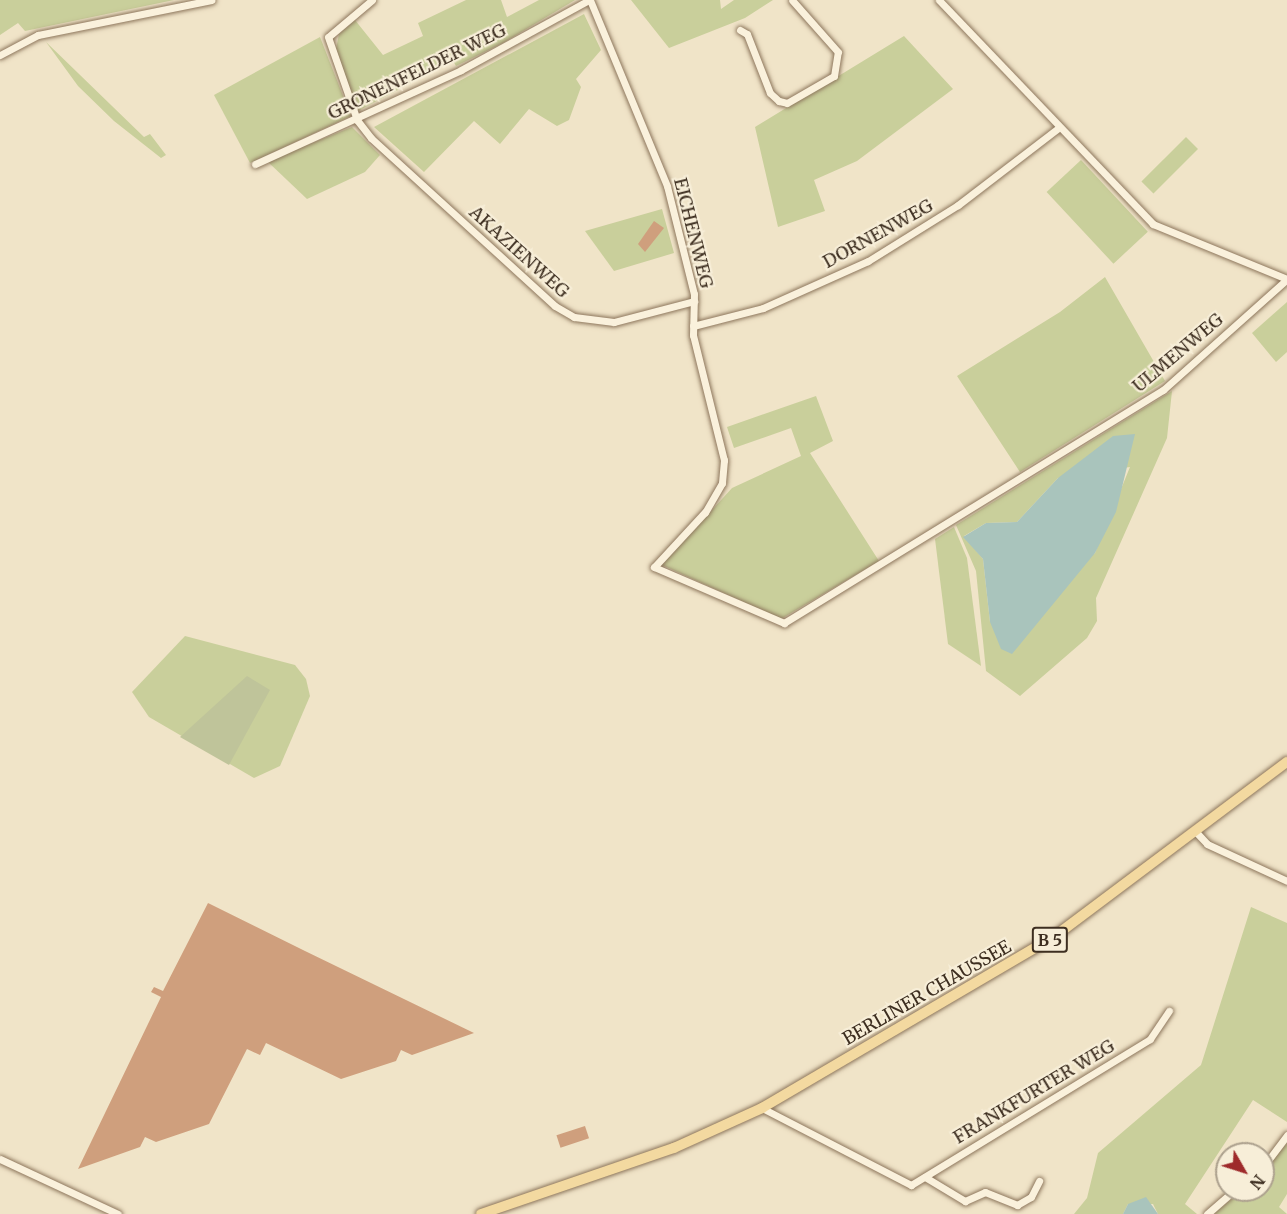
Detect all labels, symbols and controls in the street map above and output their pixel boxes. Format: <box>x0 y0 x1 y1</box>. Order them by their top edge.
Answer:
street label: GRONENFELDER WEG <box>325 20 509 124</box>
street label: EICHENWEG <box>669 176 717 290</box>
street label: DORNENWEG <box>819 195 937 273</box>
street label: AKAZIENWEG <box>465 202 573 302</box>
street label: ULMENWEG <box>1128 309 1228 397</box>
road number: B 5 <box>1030 927 1070 953</box>
street label: BERLINER CHAUSSEE <box>839 936 1015 1050</box>
street label: FRANKFURTER WEG <box>950 1035 1118 1149</box>
north arrow <box>1215 1142 1275 1202</box>
text: N <box>1246 1171 1269 1193</box>

